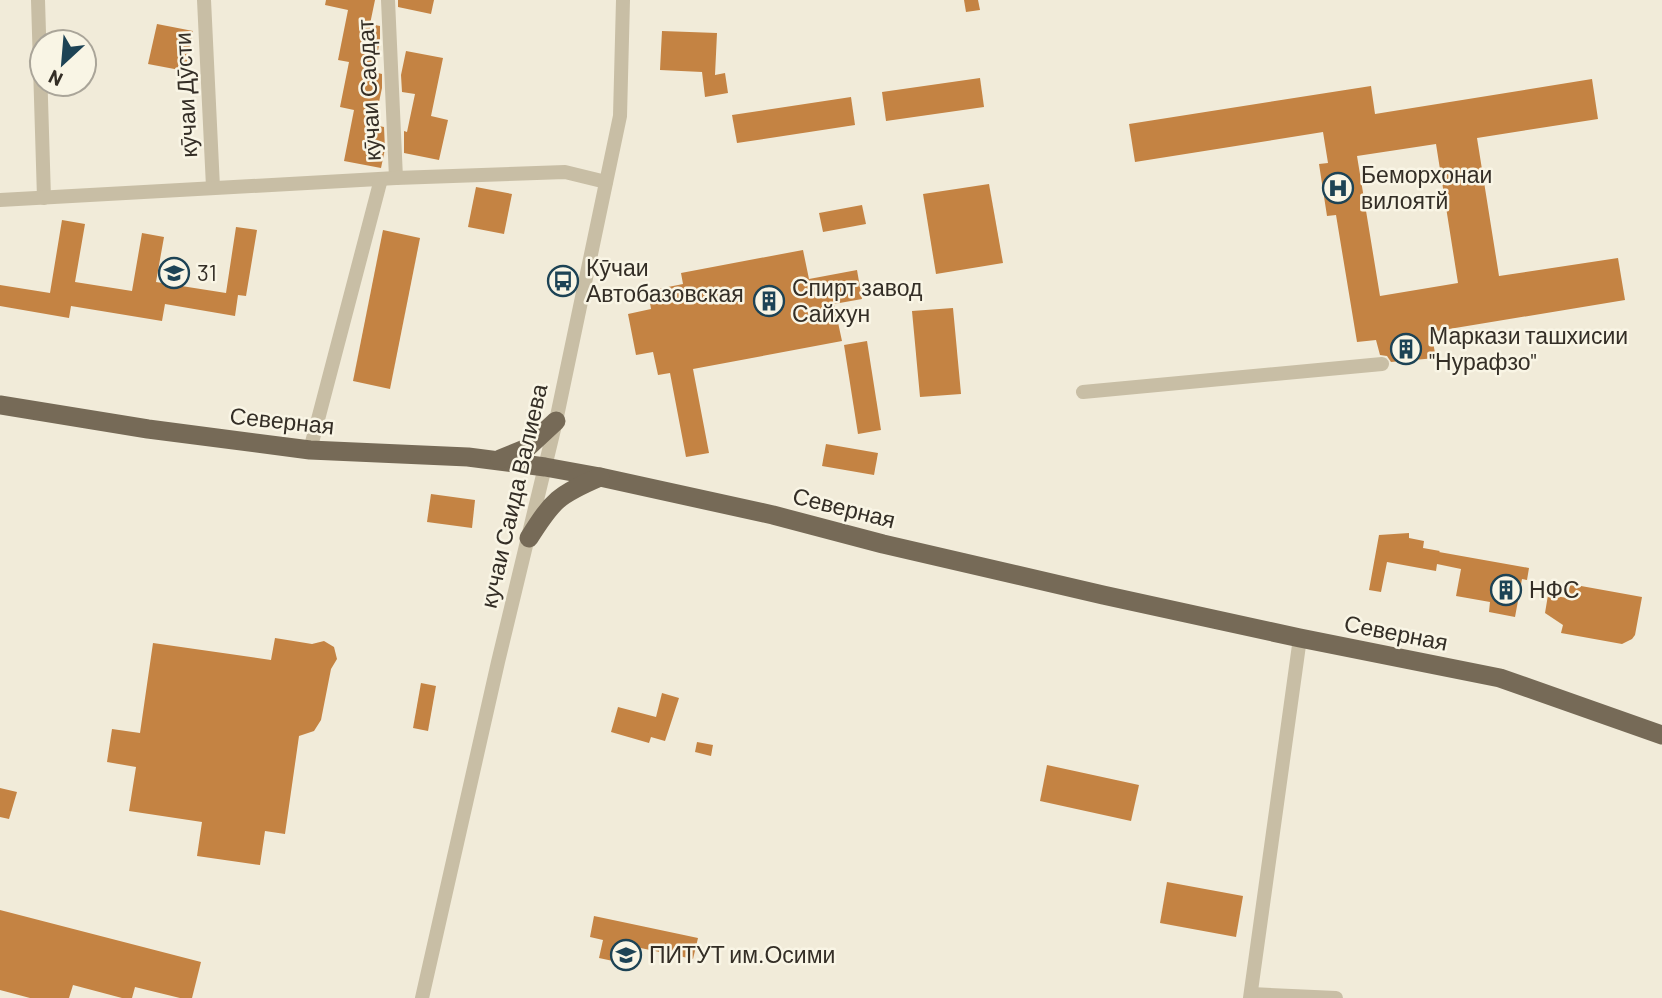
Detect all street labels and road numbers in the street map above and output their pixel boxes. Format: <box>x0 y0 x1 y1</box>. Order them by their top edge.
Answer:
street label: кӯчаи Саодат <box>350 18 386 162</box>
street label: кӯчаи Дӯсти <box>168 32 202 159</box>
street label: кучаи Саида Валиева <box>474 381 553 611</box>
street label: Северная <box>228 401 336 439</box>
street label: Северная <box>790 481 899 533</box>
street label: Северная <box>1342 608 1450 656</box>

